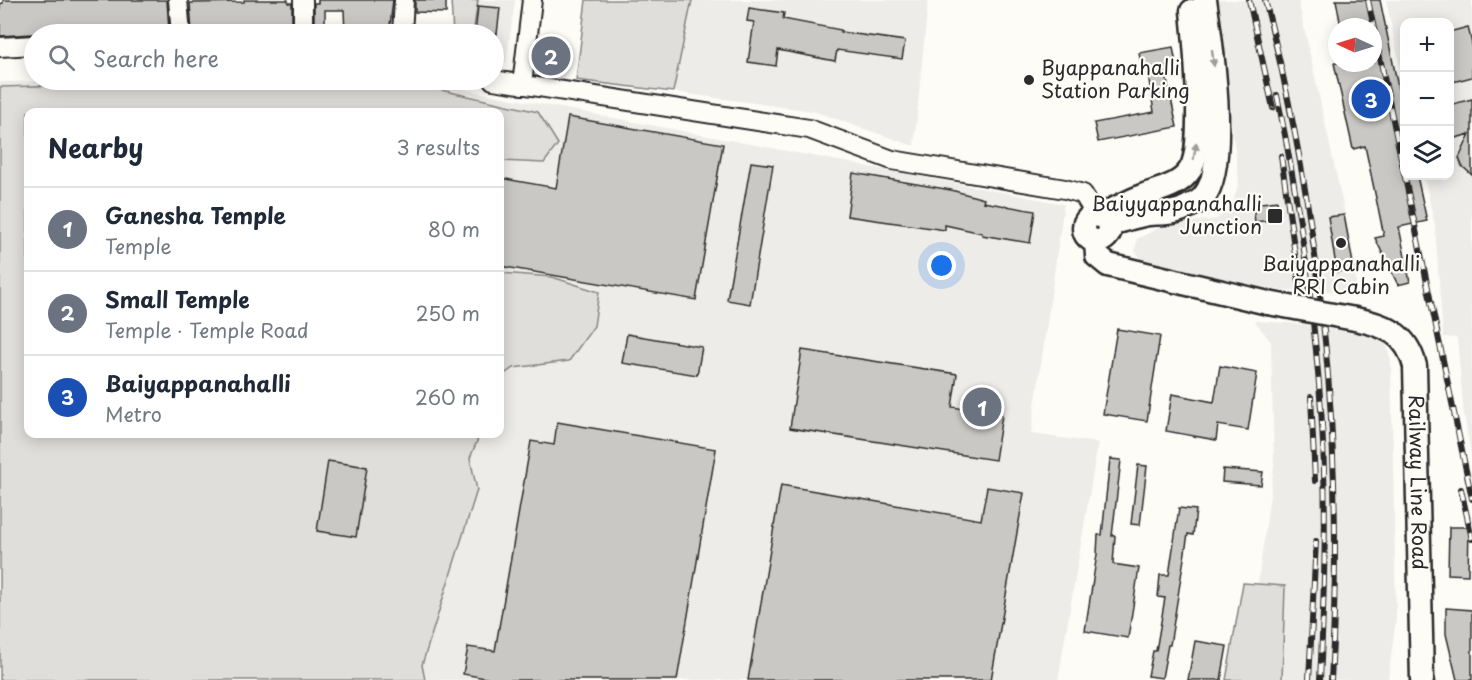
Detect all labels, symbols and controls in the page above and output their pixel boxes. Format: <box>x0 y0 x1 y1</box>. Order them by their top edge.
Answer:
north arrow <box>1328 18 1382 72</box>
map controls <box>1400 18 1454 180</box>
button: + <box>1400 18 1454 72</box>
search box <box>24 24 504 90</box>
pin: 2 <box>532 34 570 78</box>
icon: search <box>45 41 78 74</box>
text: Search here <box>93 41 219 74</box>
one-way arrow <box>1209 49 1218 68</box>
place label: Byappanahalli Station Parking <box>1041 52 1190 105</box>
button: − <box>1400 72 1454 126</box>
marker: Byappanahalli Station Parking <box>1022 73 1036 87</box>
pin: 3 <box>1352 76 1390 122</box>
button: layers <box>1400 126 1454 180</box>
text: Nearby <box>48 128 143 167</box>
text: 3 results <box>397 132 480 162</box>
one-way arrow <box>1191 141 1200 160</box>
place label: Baiyyappanahalli Junction <box>1091 188 1262 241</box>
text: Ganesha Temple <box>105 198 286 231</box>
marker: Baiyyappanahalli Junction <box>1266 207 1284 225</box>
text: 1 <box>63 214 72 244</box>
text: 80 m <box>428 214 480 244</box>
text: Temple <box>105 231 172 261</box>
marker: Baiyappanahalli RRI Cabin <box>1334 236 1348 250</box>
place label: Baiyappanahalli RRI Cabin <box>1262 248 1420 301</box>
your location <box>927 251 956 280</box>
text: Small Temple <box>105 282 250 315</box>
text: 2 <box>60 298 75 328</box>
text: 250 m <box>416 298 480 328</box>
text: Temple · Temple Road <box>105 315 309 345</box>
text: Baiyappanahalli <box>105 366 291 399</box>
text: 3 <box>61 382 74 412</box>
text: 260 m <box>415 382 480 412</box>
pin: 1 <box>962 384 1002 430</box>
street label: Railway Line Road <box>1402 394 1436 570</box>
text: Metro <box>105 399 162 429</box>

